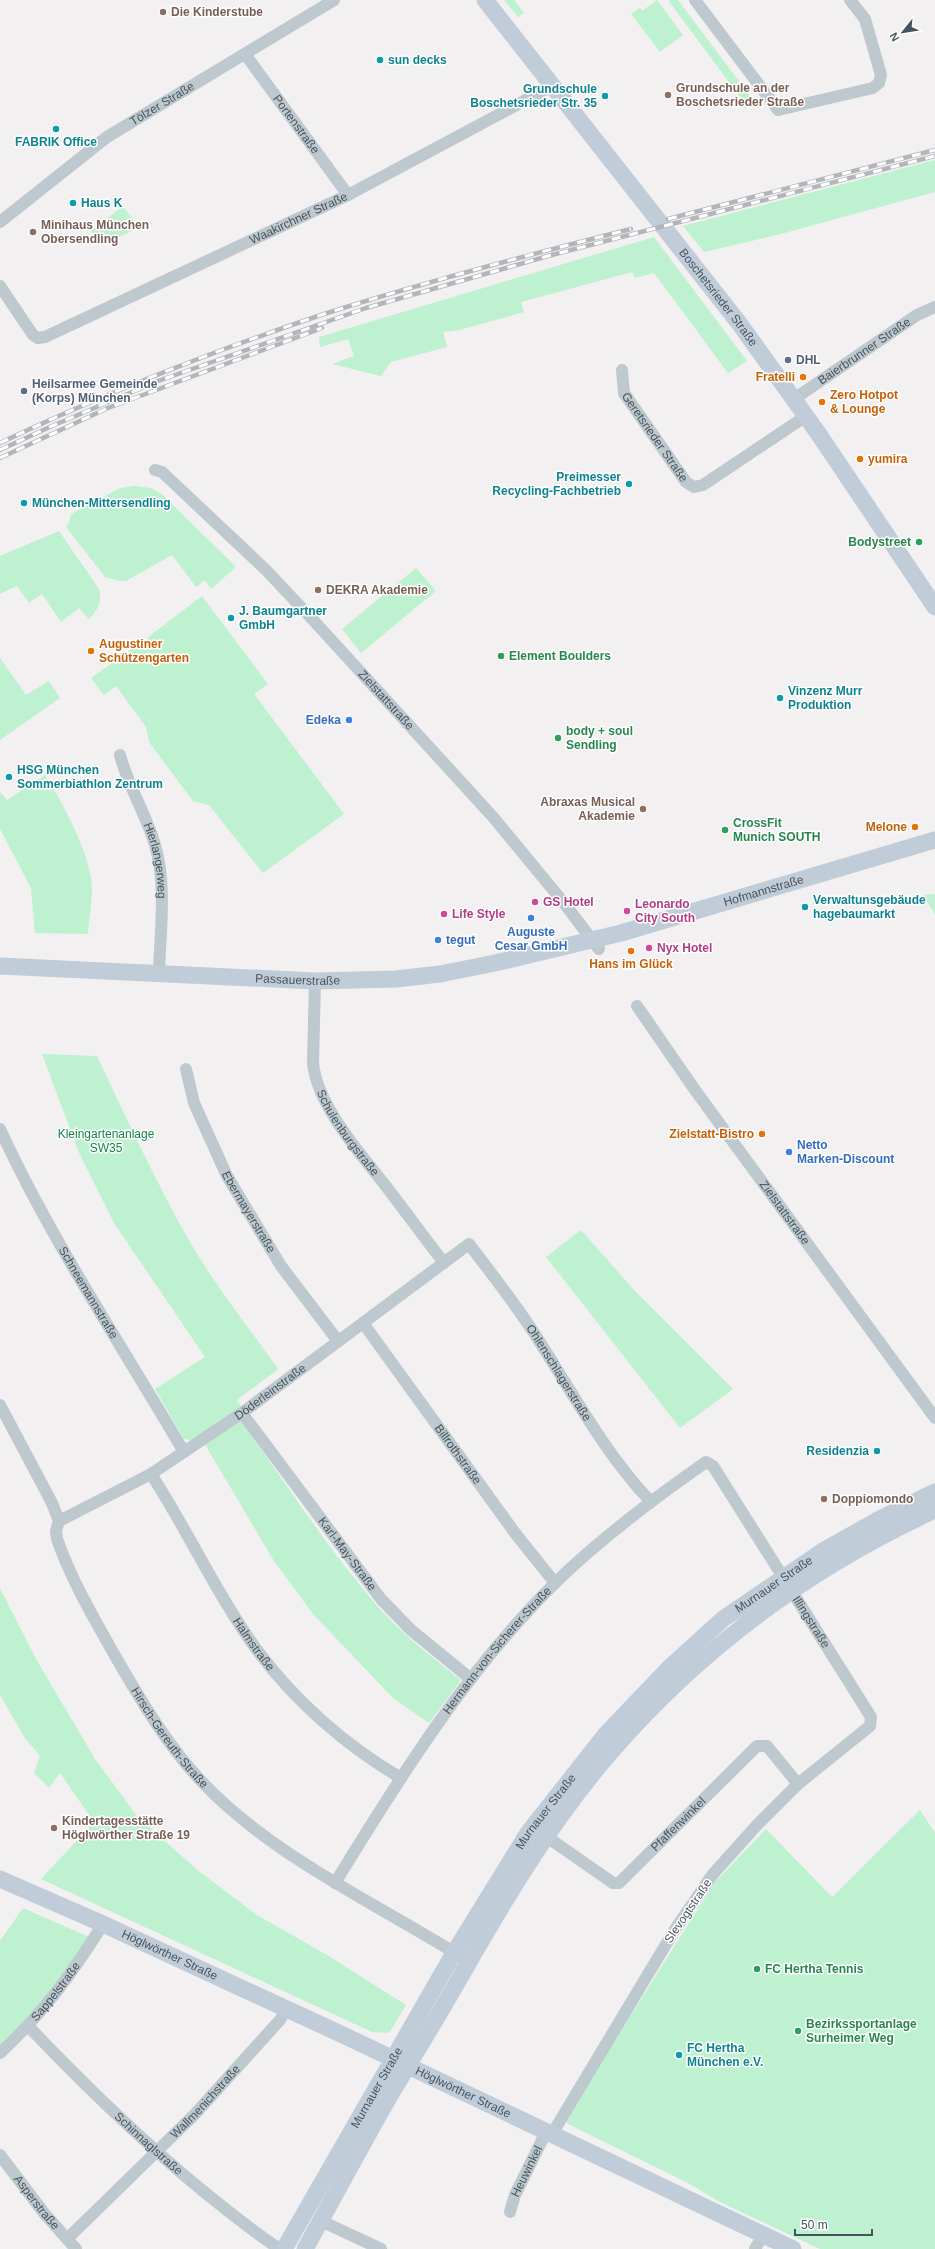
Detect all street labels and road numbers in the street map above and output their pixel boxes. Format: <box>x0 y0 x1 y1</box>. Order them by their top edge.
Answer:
street label: Tölzer Straße <box>127 79 197 129</box>
street label: Portenstraße <box>270 92 323 157</box>
street label: Waakirchner Straße <box>247 189 350 247</box>
street label: Boschetsrieder Straße <box>676 246 761 349</box>
street label: Baierbrunner Straße <box>815 314 913 388</box>
street label: Geretsrieder Straße <box>619 390 691 485</box>
street label: Zielstattstraße <box>355 667 417 733</box>
street label: Hierlangerweg <box>141 820 169 899</box>
street label: Hofmannstraße <box>722 872 806 909</box>
street label: Passauerstraße <box>255 971 341 988</box>
street label: Schulenburgstraße <box>314 1087 382 1179</box>
street label: Ebermayerstraße <box>219 1169 279 1256</box>
street label: Zielstattstraße <box>757 1178 813 1248</box>
street label: Schneemannstraße <box>56 1244 121 1342</box>
street label: Ohlenschlagerstraße <box>523 1322 595 1424</box>
street label: Döderleinstraße <box>232 1361 309 1423</box>
street label: Billrothstraße <box>432 1421 485 1487</box>
street label: Karl-May-Straße <box>315 1514 380 1594</box>
street label: Murnauer Straße <box>732 1553 816 1616</box>
street label: Hermann-von-Sicherer-Straße <box>440 1584 554 1717</box>
street label: Illingstraße <box>790 1593 833 1651</box>
street label: Halmstraße <box>230 1615 278 1674</box>
street label: Hirsch-Gereuth-Straße <box>128 1685 211 1791</box>
street label: Murnauer Straße <box>513 1771 579 1852</box>
street label: Pfaffenwinkel <box>648 1794 709 1854</box>
street label: Slevogtstraße <box>661 1876 715 1946</box>
street label: Höglwörther Straße <box>120 1927 220 1983</box>
street label: Sappelstraße <box>28 1959 83 2024</box>
street label: Murnauer Straße <box>348 2045 405 2131</box>
street label: Wallmenichstraße <box>167 2062 243 2141</box>
street label: Höglwörther Straße <box>413 2063 514 2121</box>
street label: Schinnaglstraße <box>111 2109 186 2178</box>
street label: Heuwinkel <box>508 2143 545 2199</box>
street label: Asperstraße <box>11 2172 63 2233</box>

